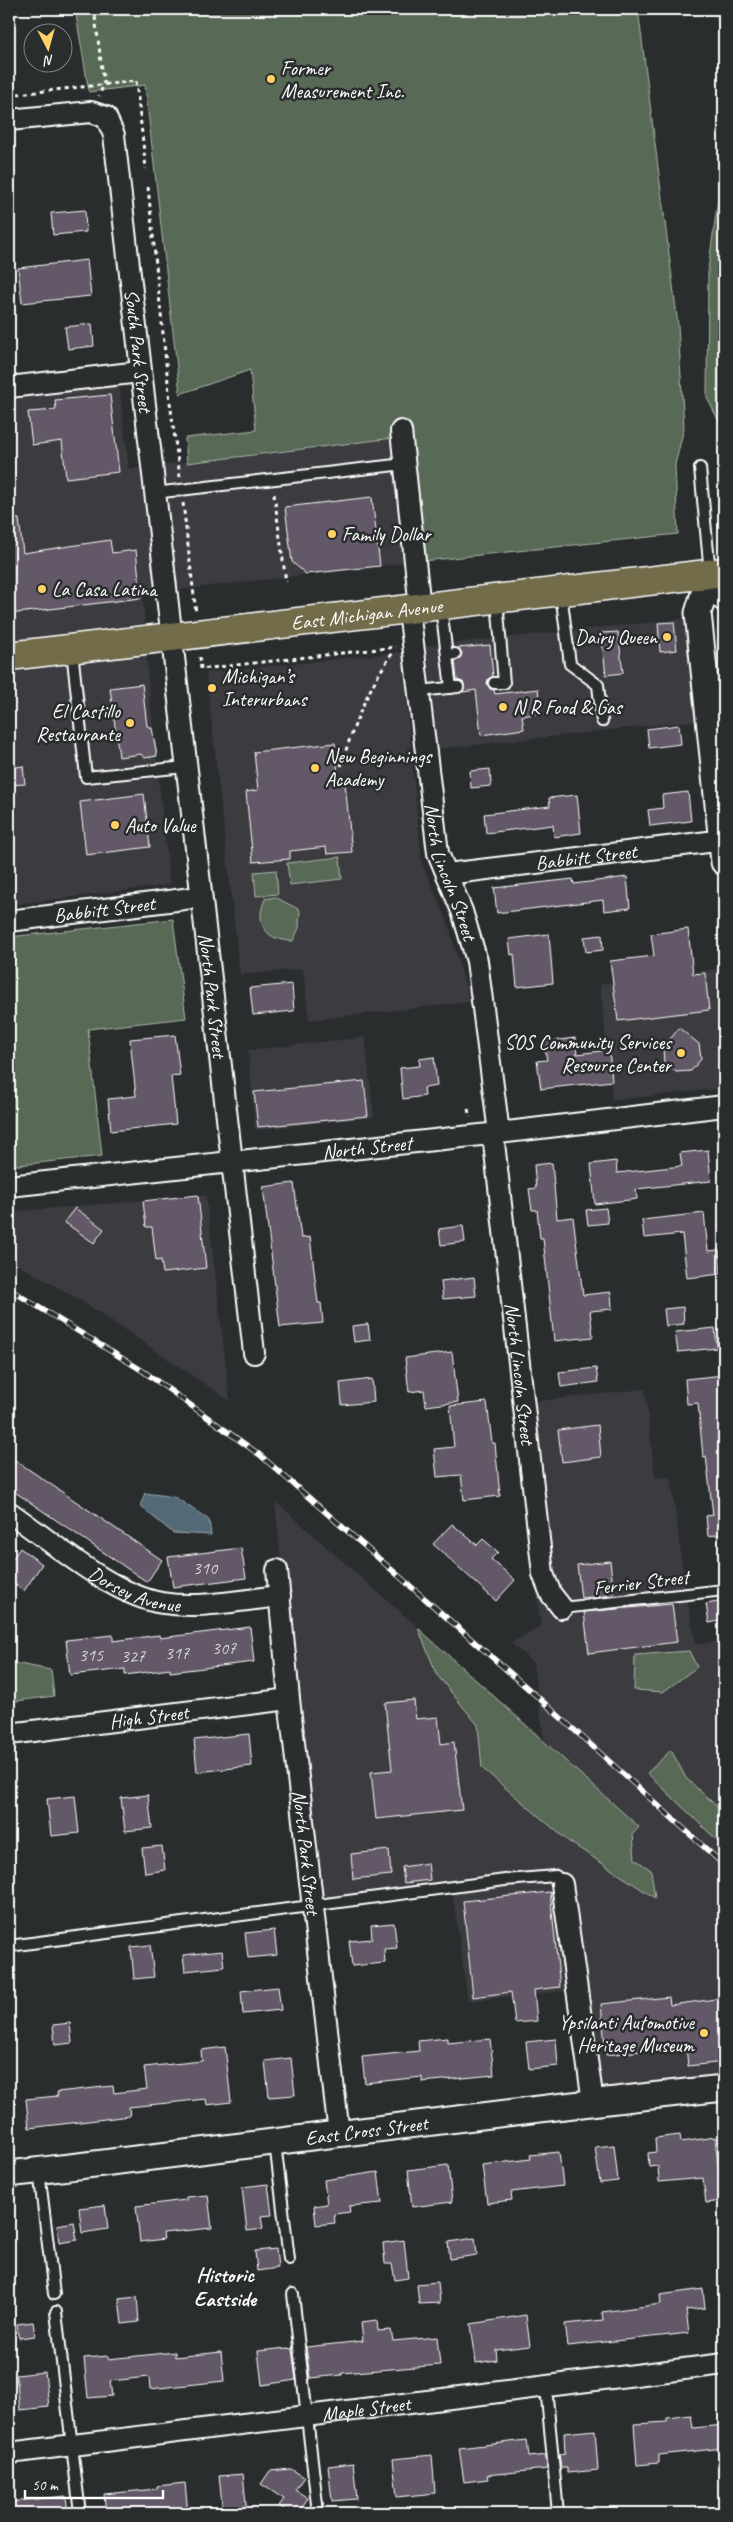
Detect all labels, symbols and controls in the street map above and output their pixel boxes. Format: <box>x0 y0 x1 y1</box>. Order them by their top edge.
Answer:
north arrow <box>22 22 72 72</box>
text: N <box>42 52 55 70</box>
place label: Former Measurement Inc. <box>281 56 404 104</box>
marker: Former Measurement Inc. <box>265 73 277 85</box>
street label: South Park Street <box>119 288 158 416</box>
place label: Family Dollar <box>342 522 432 547</box>
marker: Family Dollar <box>326 528 338 540</box>
place label: La Casa Latina <box>52 577 158 602</box>
marker: La Casa Latina <box>36 583 48 595</box>
street label: East Michigan Avenue <box>290 593 445 636</box>
place label: Dairy Queen <box>575 625 658 650</box>
marker: Dairy Queen <box>661 631 673 643</box>
place label: Michigan’s Interurbans <box>222 664 309 712</box>
marker: Michigan’s Interurbans <box>206 682 218 694</box>
place label: N R Food & Gas <box>513 695 624 720</box>
place label: El Castillo Restaurante <box>36 699 121 747</box>
marker: N R Food & Gas <box>497 701 509 713</box>
marker: El Castillo Restaurante <box>124 717 136 729</box>
place label: New Beginnings Academy <box>325 744 433 792</box>
marker: New Beginnings Academy <box>309 762 321 774</box>
street label: North Lincoln Street <box>419 802 483 946</box>
place label: Auto Value <box>125 813 197 838</box>
marker: Auto Value <box>109 819 121 831</box>
street label: Babbitt Street <box>534 839 640 876</box>
street label: Babbitt Street <box>52 890 159 928</box>
street label: North Park Street <box>193 932 232 1061</box>
place label: SOS Community Services Resource Center <box>505 1030 673 1078</box>
marker: SOS Community Services Resource Center <box>675 1047 687 1059</box>
street label: North Street <box>321 1130 416 1165</box>
street label: North Lincoln Street <box>499 1301 540 1448</box>
house number: 310 <box>193 1557 219 1579</box>
street label: Dorsey Avenue <box>84 1561 182 1618</box>
street label: Ferrier Street <box>592 1564 693 1601</box>
house number: 307 <box>212 1637 237 1659</box>
house number: 317 <box>165 1642 190 1664</box>
house number: 315 <box>79 1644 104 1666</box>
house number: 327 <box>121 1645 146 1667</box>
street label: High Street <box>108 1699 192 1734</box>
street label: North Park Street <box>287 1789 326 1918</box>
place label: Ypsilanti Automotive Heritage Museum <box>559 2010 696 2058</box>
marker: Ypsilanti Automotive Heritage Museum <box>698 2027 710 2039</box>
street label: East Cross Street <box>304 2110 431 2151</box>
district label: Historic Eastside <box>194 2262 258 2312</box>
street label: Maple Street <box>321 2391 414 2427</box>
scale bar <box>25 2467 162 2499</box>
text: 50 m <box>32 2476 59 2495</box>

